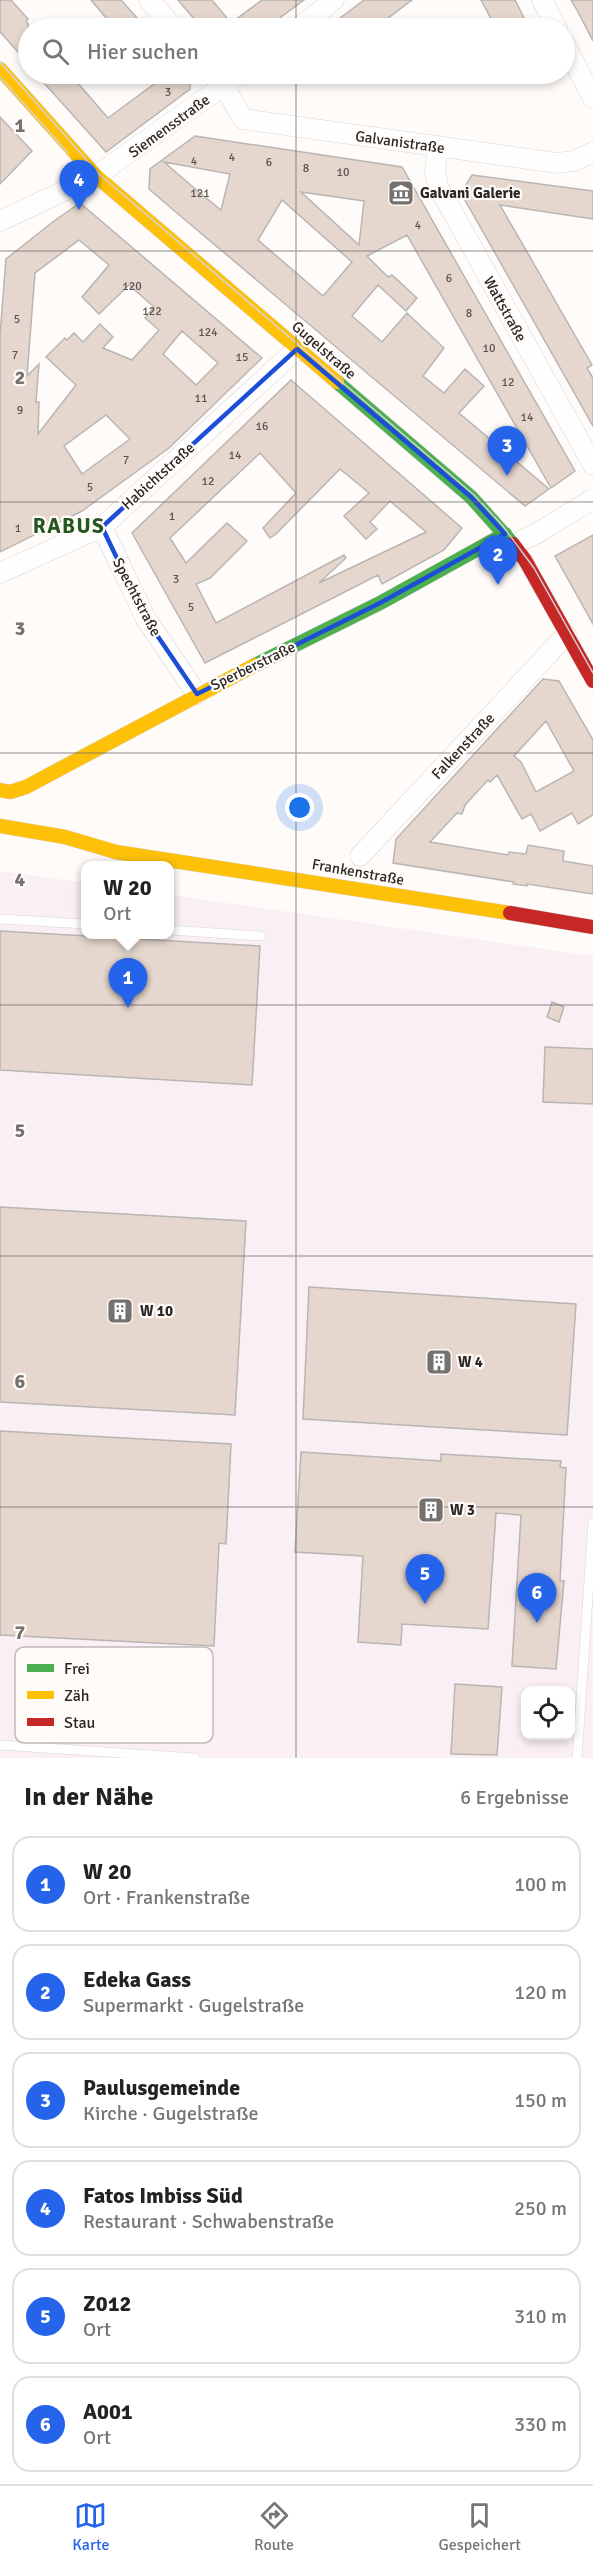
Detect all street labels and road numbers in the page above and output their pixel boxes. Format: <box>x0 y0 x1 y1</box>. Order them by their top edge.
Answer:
street label: Siemensstraße <box>125 91 213 161</box>
street label: Galvanistraße <box>354 127 446 157</box>
street label: Wattstraße <box>480 273 530 345</box>
street label: Gugelstraße <box>288 317 360 383</box>
street label: Habichtstraße <box>118 439 198 513</box>
street label: Spechtstraße <box>109 555 165 639</box>
street label: Sperberstraße <box>208 638 298 694</box>
street label: Falkenstraße <box>428 709 498 783</box>
street label: Frankenstraße <box>310 855 406 889</box>

